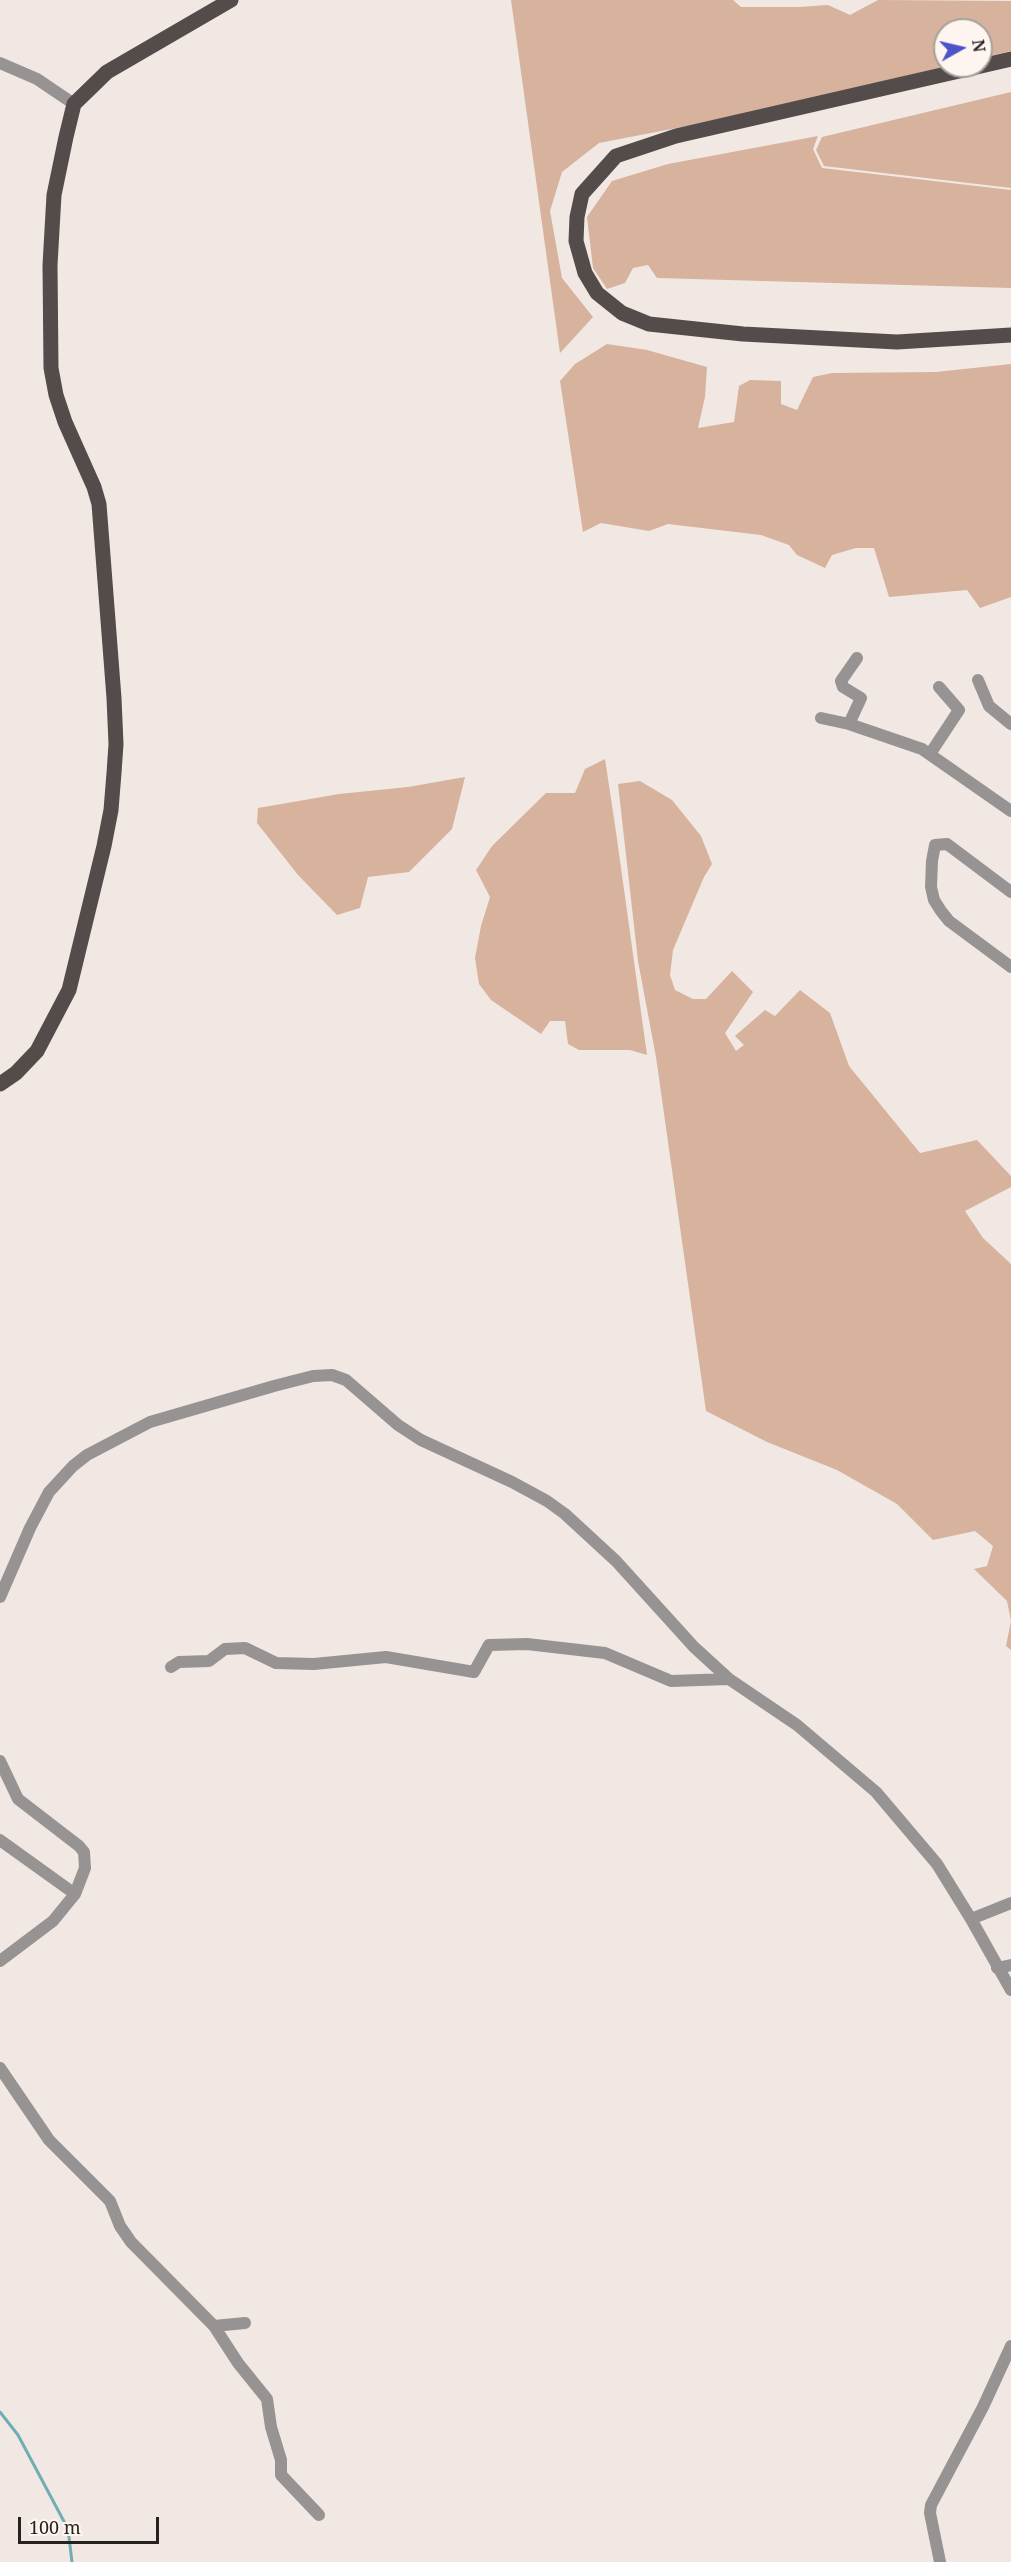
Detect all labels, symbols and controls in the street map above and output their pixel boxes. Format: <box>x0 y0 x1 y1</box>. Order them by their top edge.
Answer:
north arrow <box>933 18 993 78</box>
text: N <box>967 38 991 54</box>
scale bar <box>21 2505 162 2543</box>
text: 100 m <box>29 2515 81 2539</box>

